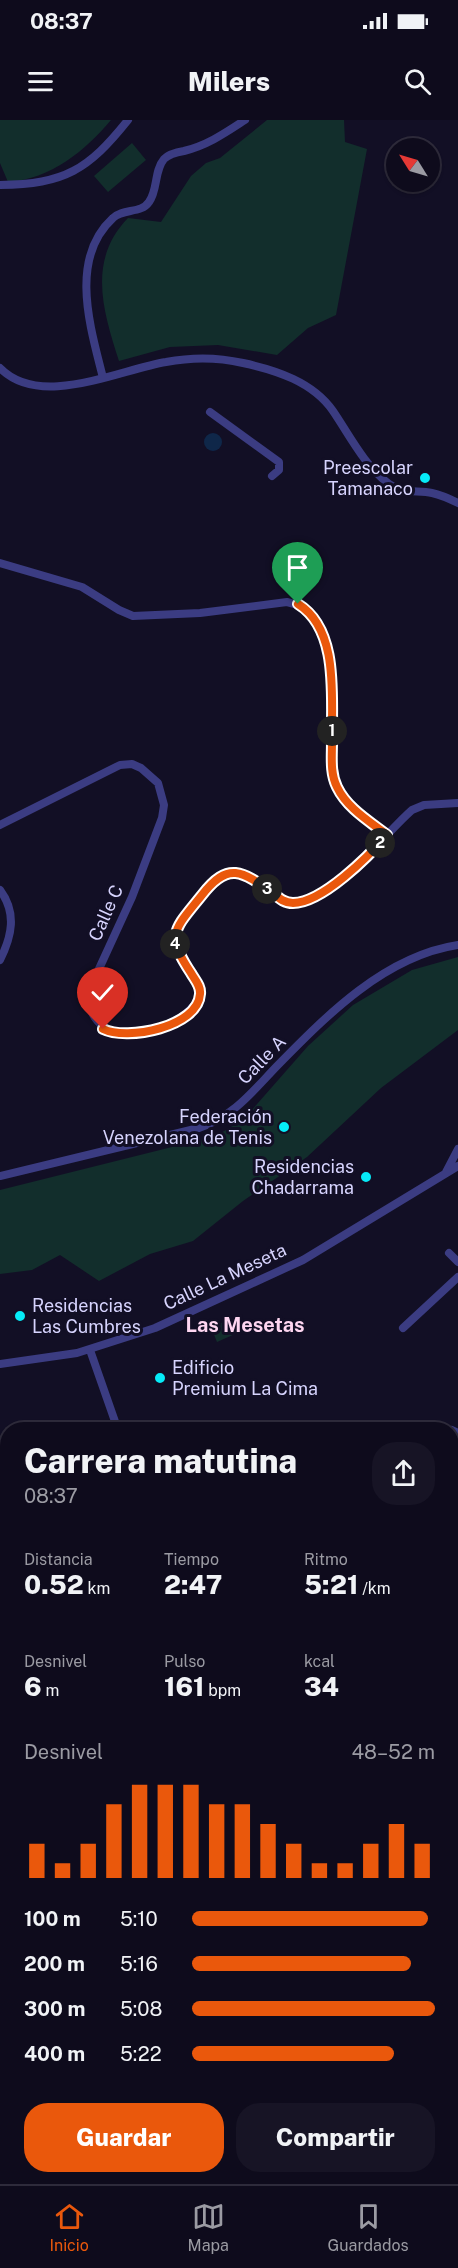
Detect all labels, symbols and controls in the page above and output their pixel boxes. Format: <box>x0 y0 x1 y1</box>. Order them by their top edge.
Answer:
text: 08:37 <box>30 8 93 34</box>
icon: menu <box>24 65 57 98</box>
text: Milers <box>188 65 270 97</box>
icon: search <box>401 65 434 98</box>
north arrow <box>386 138 440 192</box>
map controls <box>386 138 440 192</box>
place label: Preescolar Tamanaco <box>323 457 413 499</box>
marker: Preescolar Tamanaco <box>418 471 432 485</box>
pin <box>272 542 323 604</box>
icon: arrive <box>281 551 314 584</box>
pin: 1 <box>317 716 347 746</box>
text: 1 <box>329 721 335 740</box>
pin: 2 <box>365 828 395 858</box>
text: 2 <box>375 833 385 852</box>
pin: 3 <box>252 874 282 904</box>
text: 3 <box>262 879 272 898</box>
street label: Calle C <box>84 881 127 944</box>
pin: 4 <box>160 929 190 959</box>
text: 4 <box>170 934 180 953</box>
pin <box>77 967 128 1029</box>
icon: check <box>86 976 119 1009</box>
street label: Calle A <box>233 1031 290 1088</box>
place label: Federación Venezolana de Tenis <box>103 1106 272 1148</box>
marker: Federación Venezolana de Tenis <box>277 1120 291 1134</box>
place label: Residencias Chadarrama <box>251 1156 354 1198</box>
marker: Residencias Chadarrama <box>359 1170 373 1184</box>
street label: Calle La Meseta <box>160 1239 290 1314</box>
place label: Residencias Las Cumbres <box>32 1295 141 1337</box>
marker: Residencias Las Cumbres <box>13 1309 27 1323</box>
district label: Las Mesetas <box>186 1313 304 1337</box>
place label: Edificio Premium La Cima <box>172 1357 318 1399</box>
marker: Edificio Premium La Cima <box>153 1371 167 1385</box>
text: Carrera matutina <box>24 1442 297 1480</box>
button: share <box>372 1442 435 1505</box>
text: 08:37 <box>24 1484 78 1508</box>
text: Distancia <box>24 1550 93 1569</box>
text: Tiempo <box>164 1550 219 1569</box>
text: Ritmo <box>304 1550 348 1569</box>
text: 0.52 <box>24 1569 84 1600</box>
text: 2:47 <box>164 1569 222 1600</box>
text: 5:21 <box>304 1569 358 1600</box>
text: km <box>84 1579 110 1598</box>
text: /km <box>358 1579 391 1598</box>
text: Desnivel <box>24 1652 87 1671</box>
text: Pulso <box>164 1652 205 1671</box>
text: kcal <box>304 1652 335 1671</box>
text: 6 <box>24 1671 42 1702</box>
text: 161 <box>164 1671 204 1702</box>
text: 34 <box>304 1671 339 1702</box>
text: m <box>42 1681 59 1700</box>
text: bpm <box>204 1681 241 1700</box>
text: Desnivel <box>24 1740 103 1764</box>
text: 48–52 m <box>351 1740 435 1764</box>
text: 100 m <box>24 1907 81 1931</box>
text: 5:10 <box>120 1907 158 1931</box>
text: 200 m <box>24 1952 85 1976</box>
text: 5:16 <box>120 1952 158 1976</box>
text: 300 m <box>24 1997 85 2021</box>
text: 5:08 <box>120 1997 162 2021</box>
text: 400 m <box>24 2042 85 2066</box>
text: 5:22 <box>120 2042 162 2066</box>
button: Guardar <box>24 2103 224 2172</box>
button: Compartir <box>236 2103 435 2172</box>
tab: Inicio <box>49 2200 89 2255</box>
tab: Mapa <box>188 2200 229 2255</box>
tab: Guardados <box>328 2200 409 2255</box>

